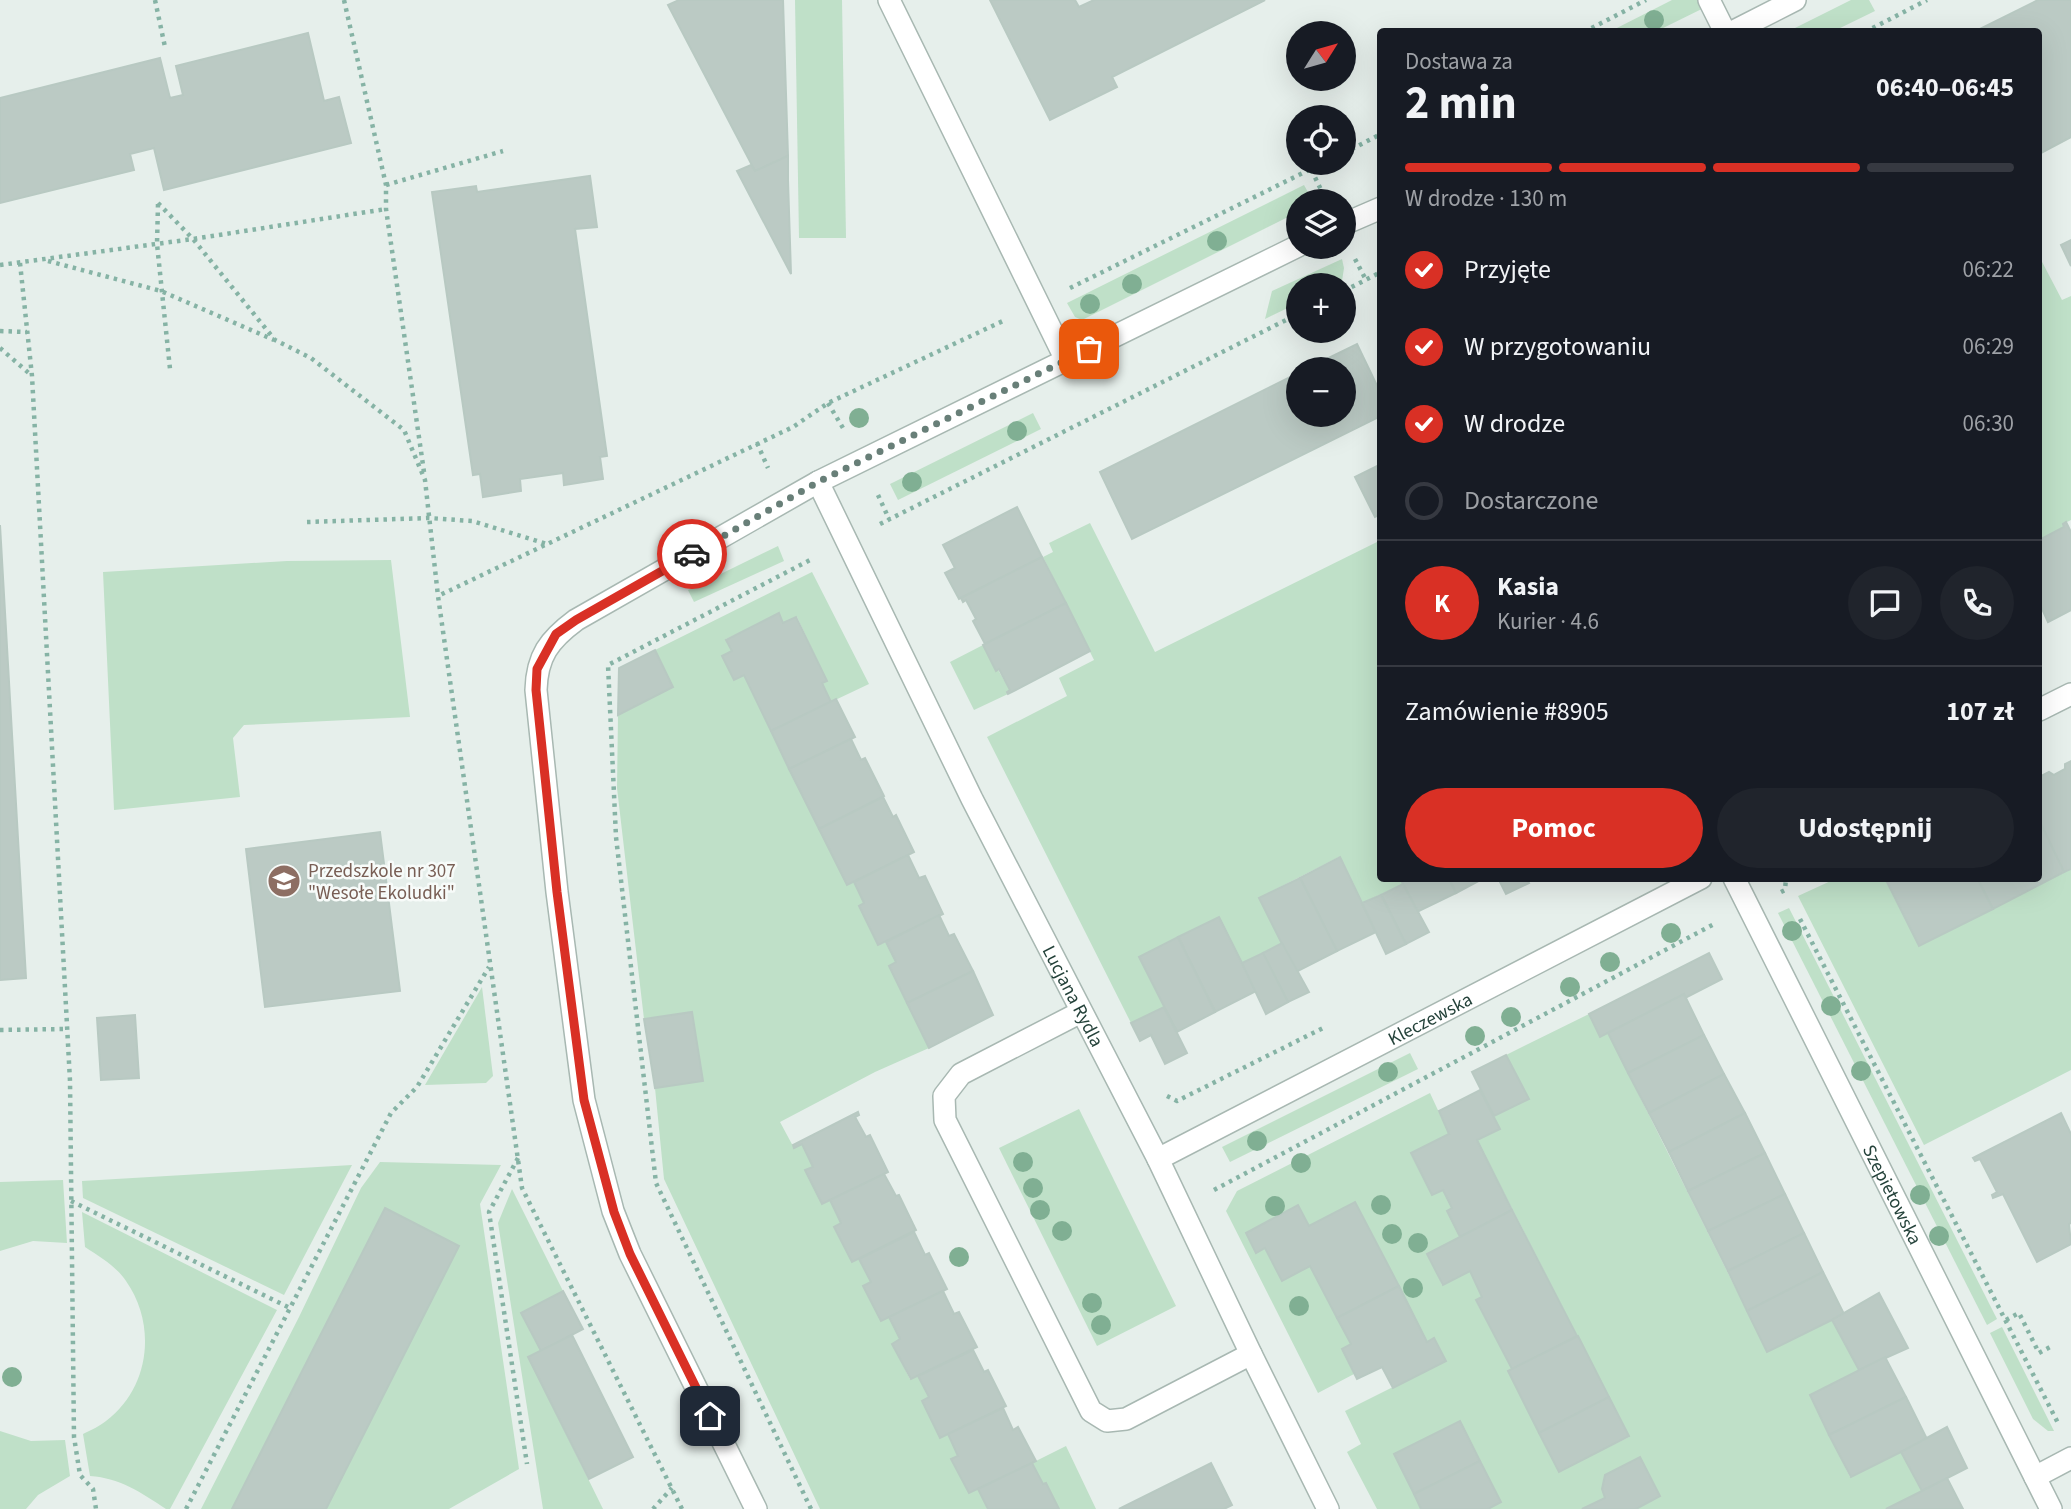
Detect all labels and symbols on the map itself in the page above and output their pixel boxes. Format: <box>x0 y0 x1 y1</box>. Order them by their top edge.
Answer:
north arrow <box>1286 21 1356 91</box>
pin <box>1059 319 1119 379</box>
courier <box>657 519 727 589</box>
place label: Przedszkole nr 307 "Wesołe Ekoludki" <box>308 858 456 907</box>
school or university icon: Przedszkole nr 307 "Wesołe Ekoludki" <box>265 862 303 900</box>
street label: Lucjana Rydla <box>1035 941 1110 1052</box>
street label: Kleczewska <box>1383 987 1477 1053</box>
street label: Szepietowska <box>1855 1140 1928 1250</box>
pin <box>680 1386 740 1446</box>

